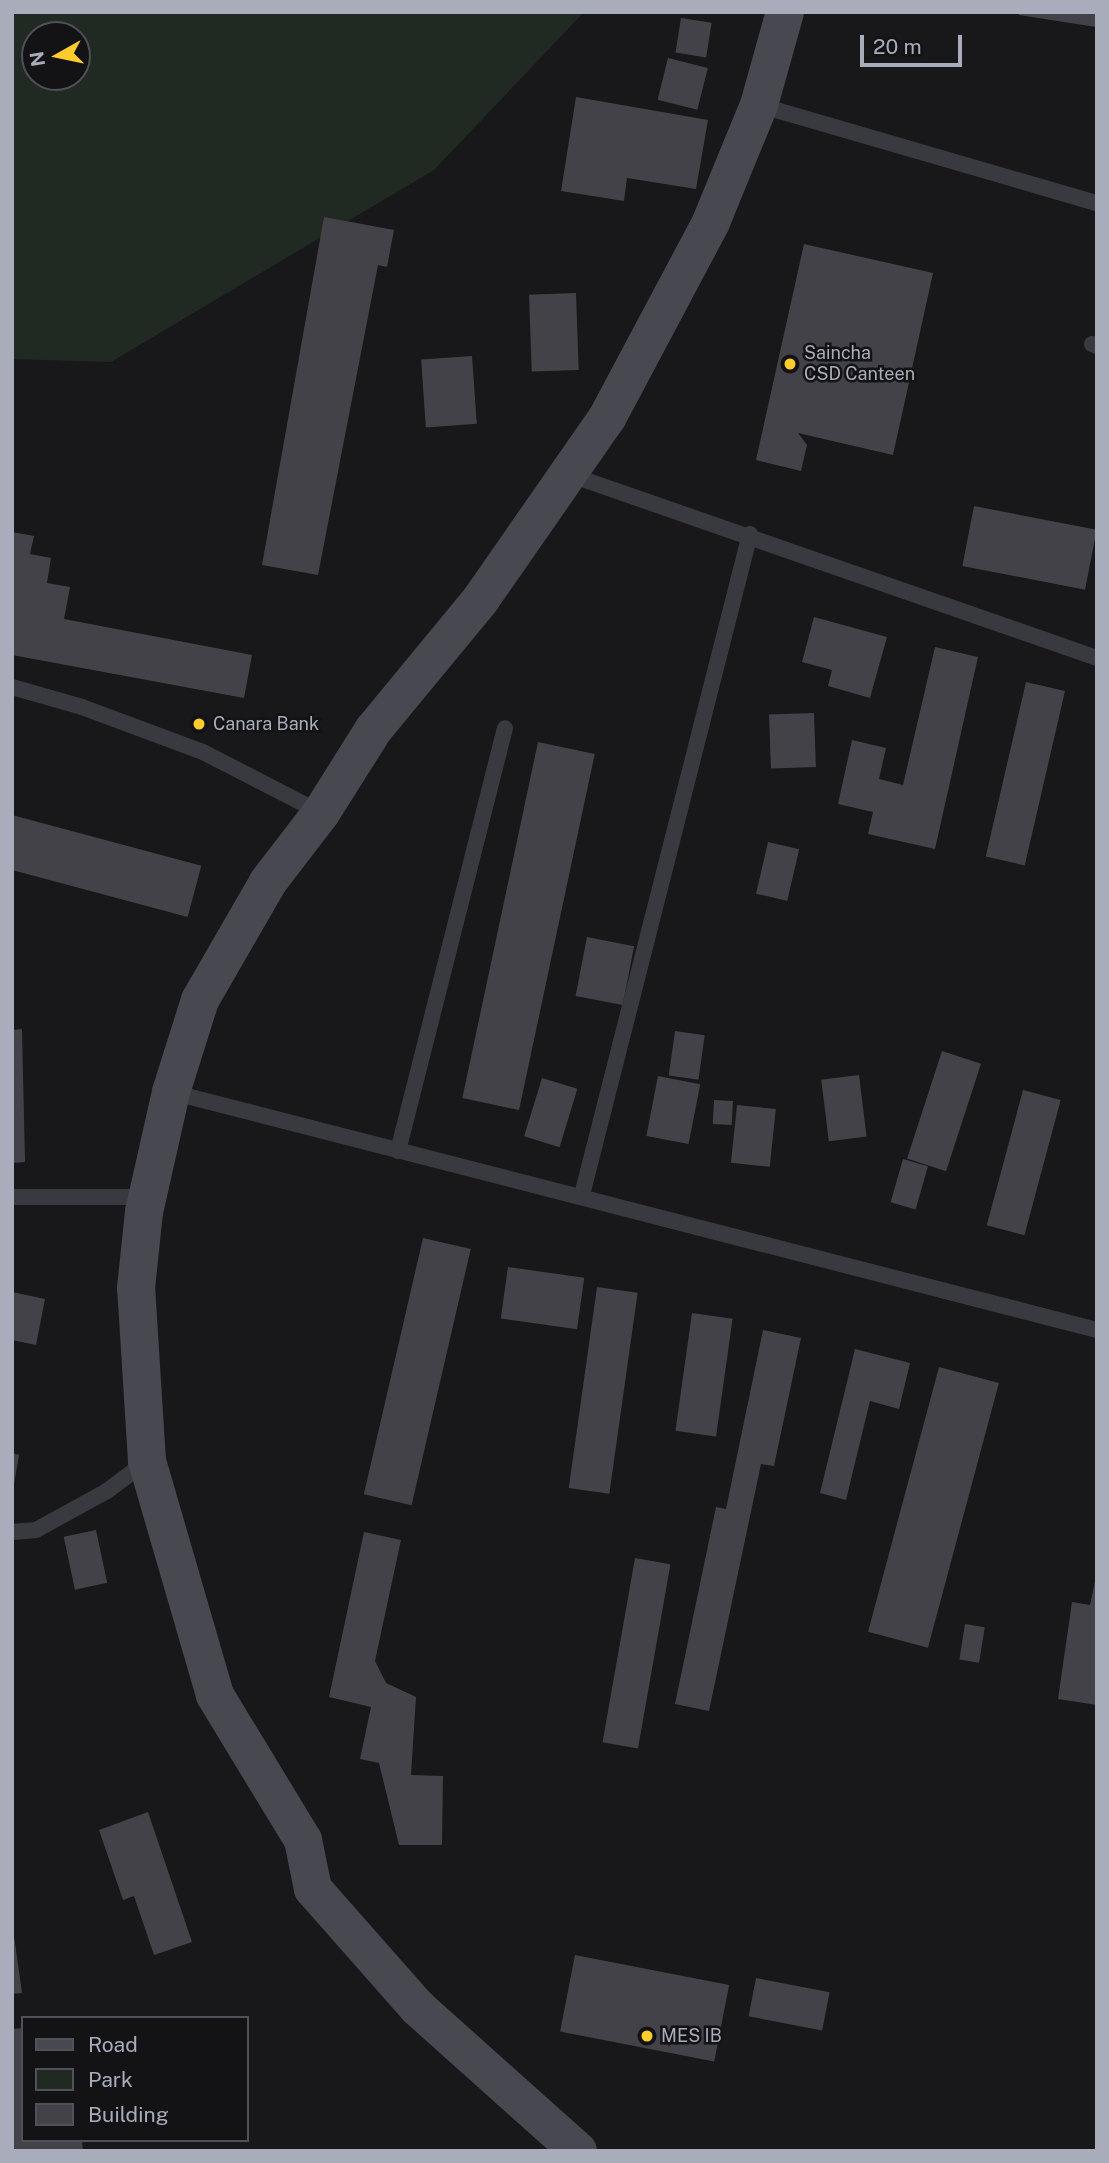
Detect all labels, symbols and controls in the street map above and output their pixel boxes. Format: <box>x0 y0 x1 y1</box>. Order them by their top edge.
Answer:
north arrow <box>21 21 91 91</box>
scale bar <box>864 21 965 65</box>
text: 20 m <box>873 34 922 59</box>
text: N <box>25 50 49 68</box>
place label: Saincha CSD Canteen <box>804 343 915 386</box>
marker: Saincha CSD Canteen <box>782 356 798 372</box>
place label: Canara Bank <box>213 713 319 735</box>
marker: Canara Bank <box>191 716 207 732</box>
legend <box>21 2016 248 2142</box>
place label: MES IB <box>661 2025 722 2047</box>
marker: MES IB <box>639 2028 655 2044</box>
text: Road <box>88 2032 138 2057</box>
text: Park <box>88 2067 133 2092</box>
text: Building <box>88 2102 169 2127</box>

